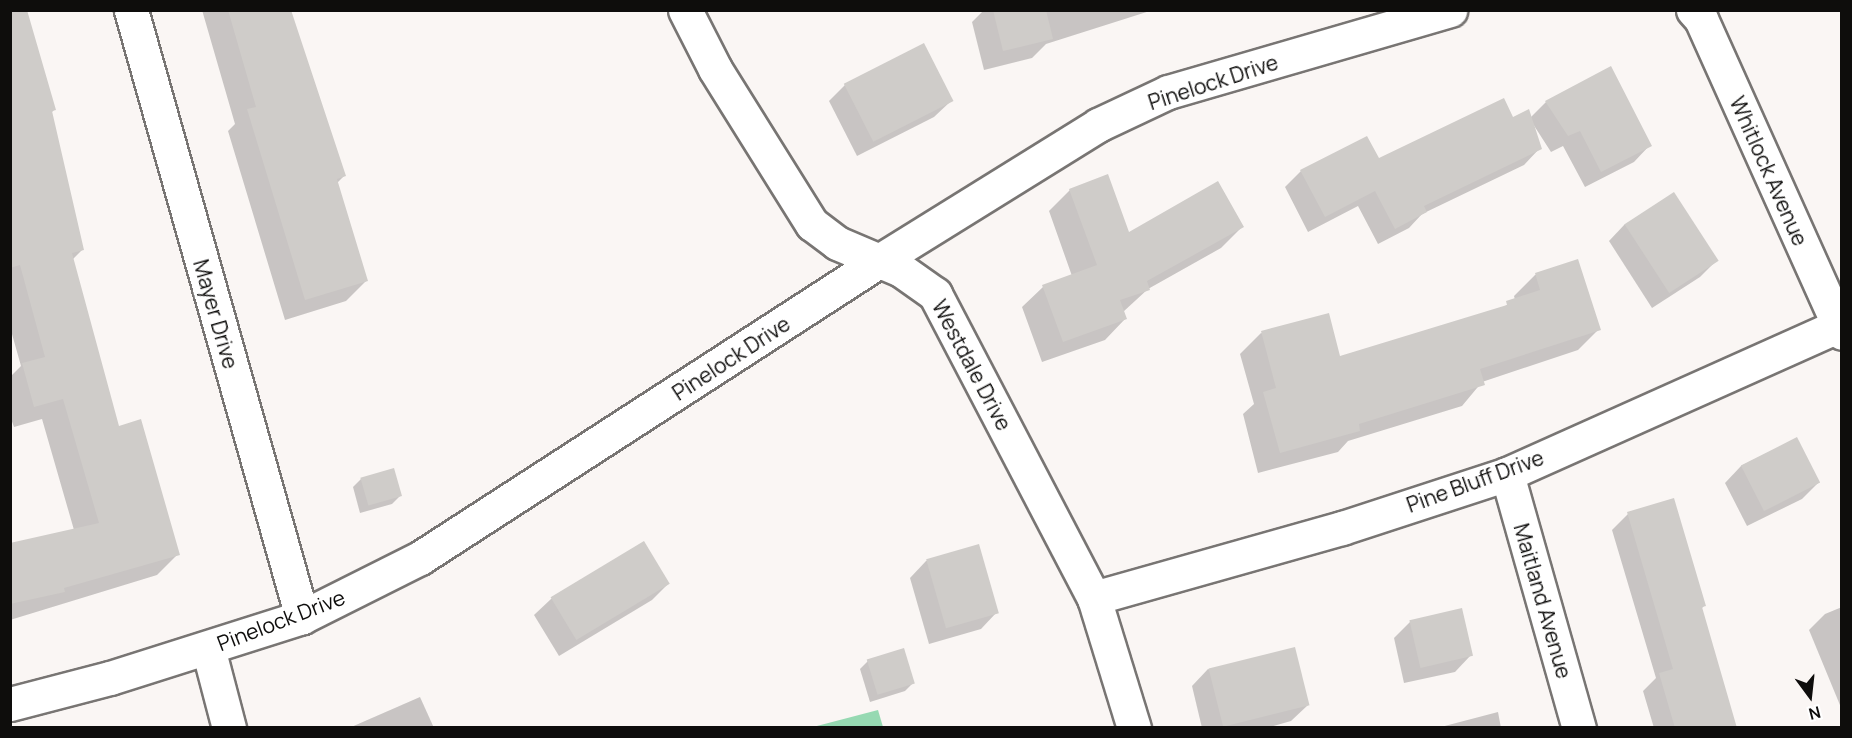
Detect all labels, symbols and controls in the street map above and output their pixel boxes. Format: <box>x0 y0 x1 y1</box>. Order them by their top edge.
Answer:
street label: Pinelock Drive <box>1145 49 1281 115</box>
street label: Whitlock Avenue <box>1725 92 1813 250</box>
street label: Mayer Drive <box>188 256 244 372</box>
street label: Westdale Drive <box>927 295 1017 435</box>
street label: Pinelock Drive <box>668 311 794 405</box>
street label: Pine Bluff Drive <box>1403 445 1547 517</box>
street label: Maitland Avenue <box>1509 521 1577 681</box>
street label: Pinelock Drive <box>214 584 348 656</box>
north arrow <box>1780 666 1840 726</box>
text: N <box>1806 701 1823 726</box>

